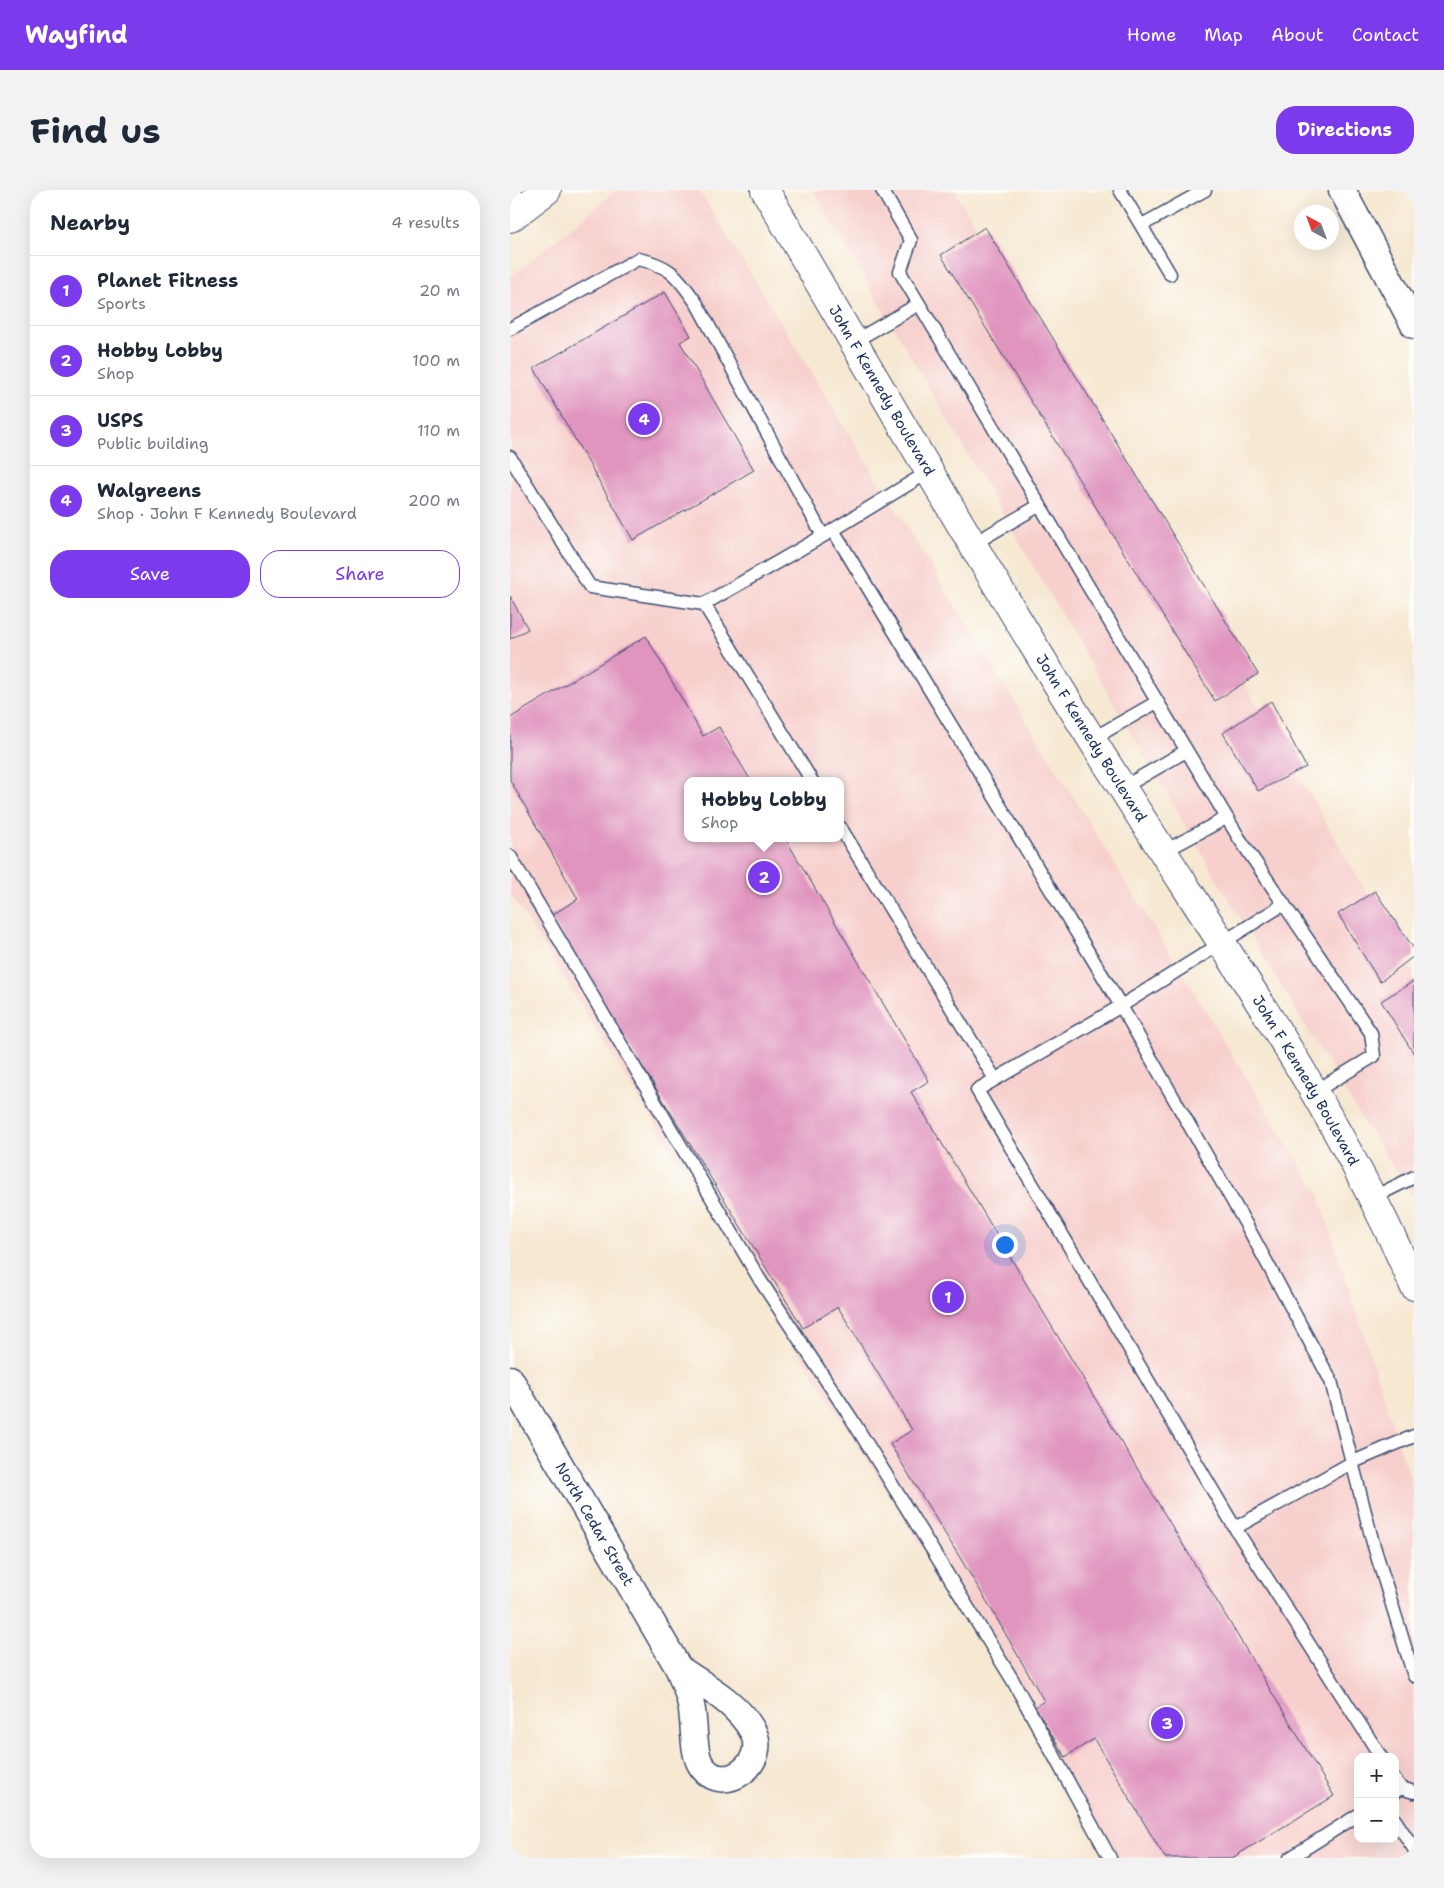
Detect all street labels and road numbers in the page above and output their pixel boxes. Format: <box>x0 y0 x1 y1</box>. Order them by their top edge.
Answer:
street label: John F Kennedy Boulevard <box>824 301 940 480</box>
street label: John F Kennedy Boulevard <box>1031 651 1152 826</box>
street label: John F Kennedy Boulevard <box>1248 992 1364 1170</box>
street label: North Cedar Street <box>551 1459 638 1590</box>

